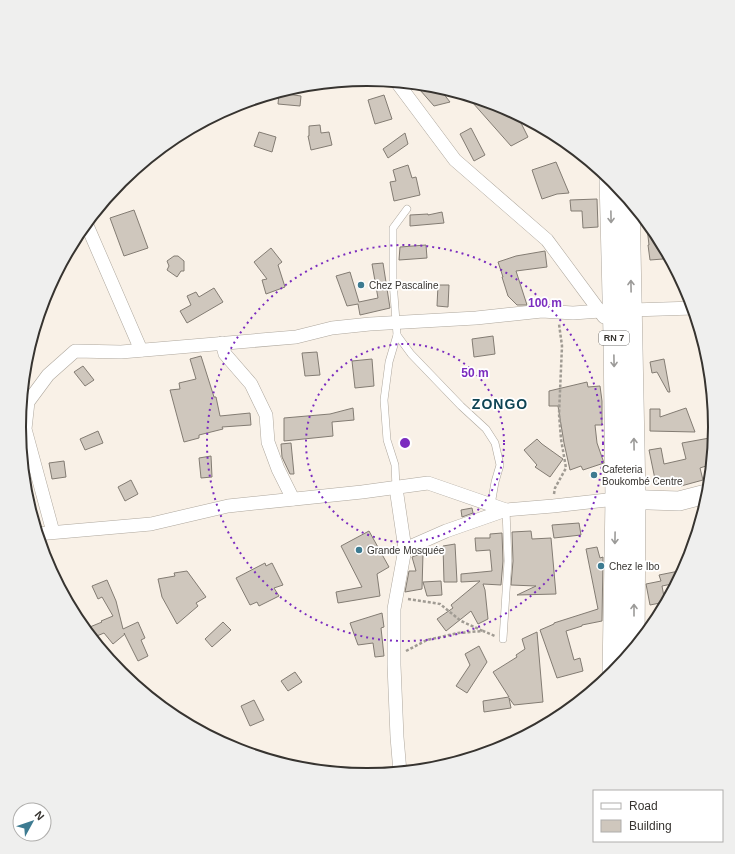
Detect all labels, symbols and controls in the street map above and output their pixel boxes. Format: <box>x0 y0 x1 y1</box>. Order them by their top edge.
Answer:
one-way arrow <box>607 210 615 223</box>
marker: Chez Pascaline <box>356 280 366 290</box>
place label: Chez Pascaline <box>369 280 439 291</box>
one-way arrow <box>627 280 635 293</box>
text: 100 m <box>528 296 562 310</box>
road number: RN 7 <box>599 331 629 345</box>
one-way arrow <box>610 354 618 367</box>
text: 50 m <box>461 366 489 380</box>
district label: ZONGO <box>472 396 528 412</box>
centre of rings <box>398 436 412 450</box>
one-way arrow <box>630 438 638 451</box>
place label: Cafeteria Boukombé Centre <box>602 464 683 487</box>
marker: Cafeteria Boukombé Centre <box>589 470 599 480</box>
one-way arrow <box>611 531 619 544</box>
marker: Grande Mosquée <box>354 545 364 555</box>
place label: Grande Mosquée <box>367 545 445 556</box>
marker: Chez le Ibo <box>596 561 606 571</box>
place label: Chez le Ibo <box>609 561 660 572</box>
one-way arrow <box>630 604 638 617</box>
legend <box>593 790 723 842</box>
text: Road <box>629 799 658 813</box>
north arrow <box>12 802 52 842</box>
text: N <box>33 809 47 823</box>
text: Building <box>629 819 672 833</box>

